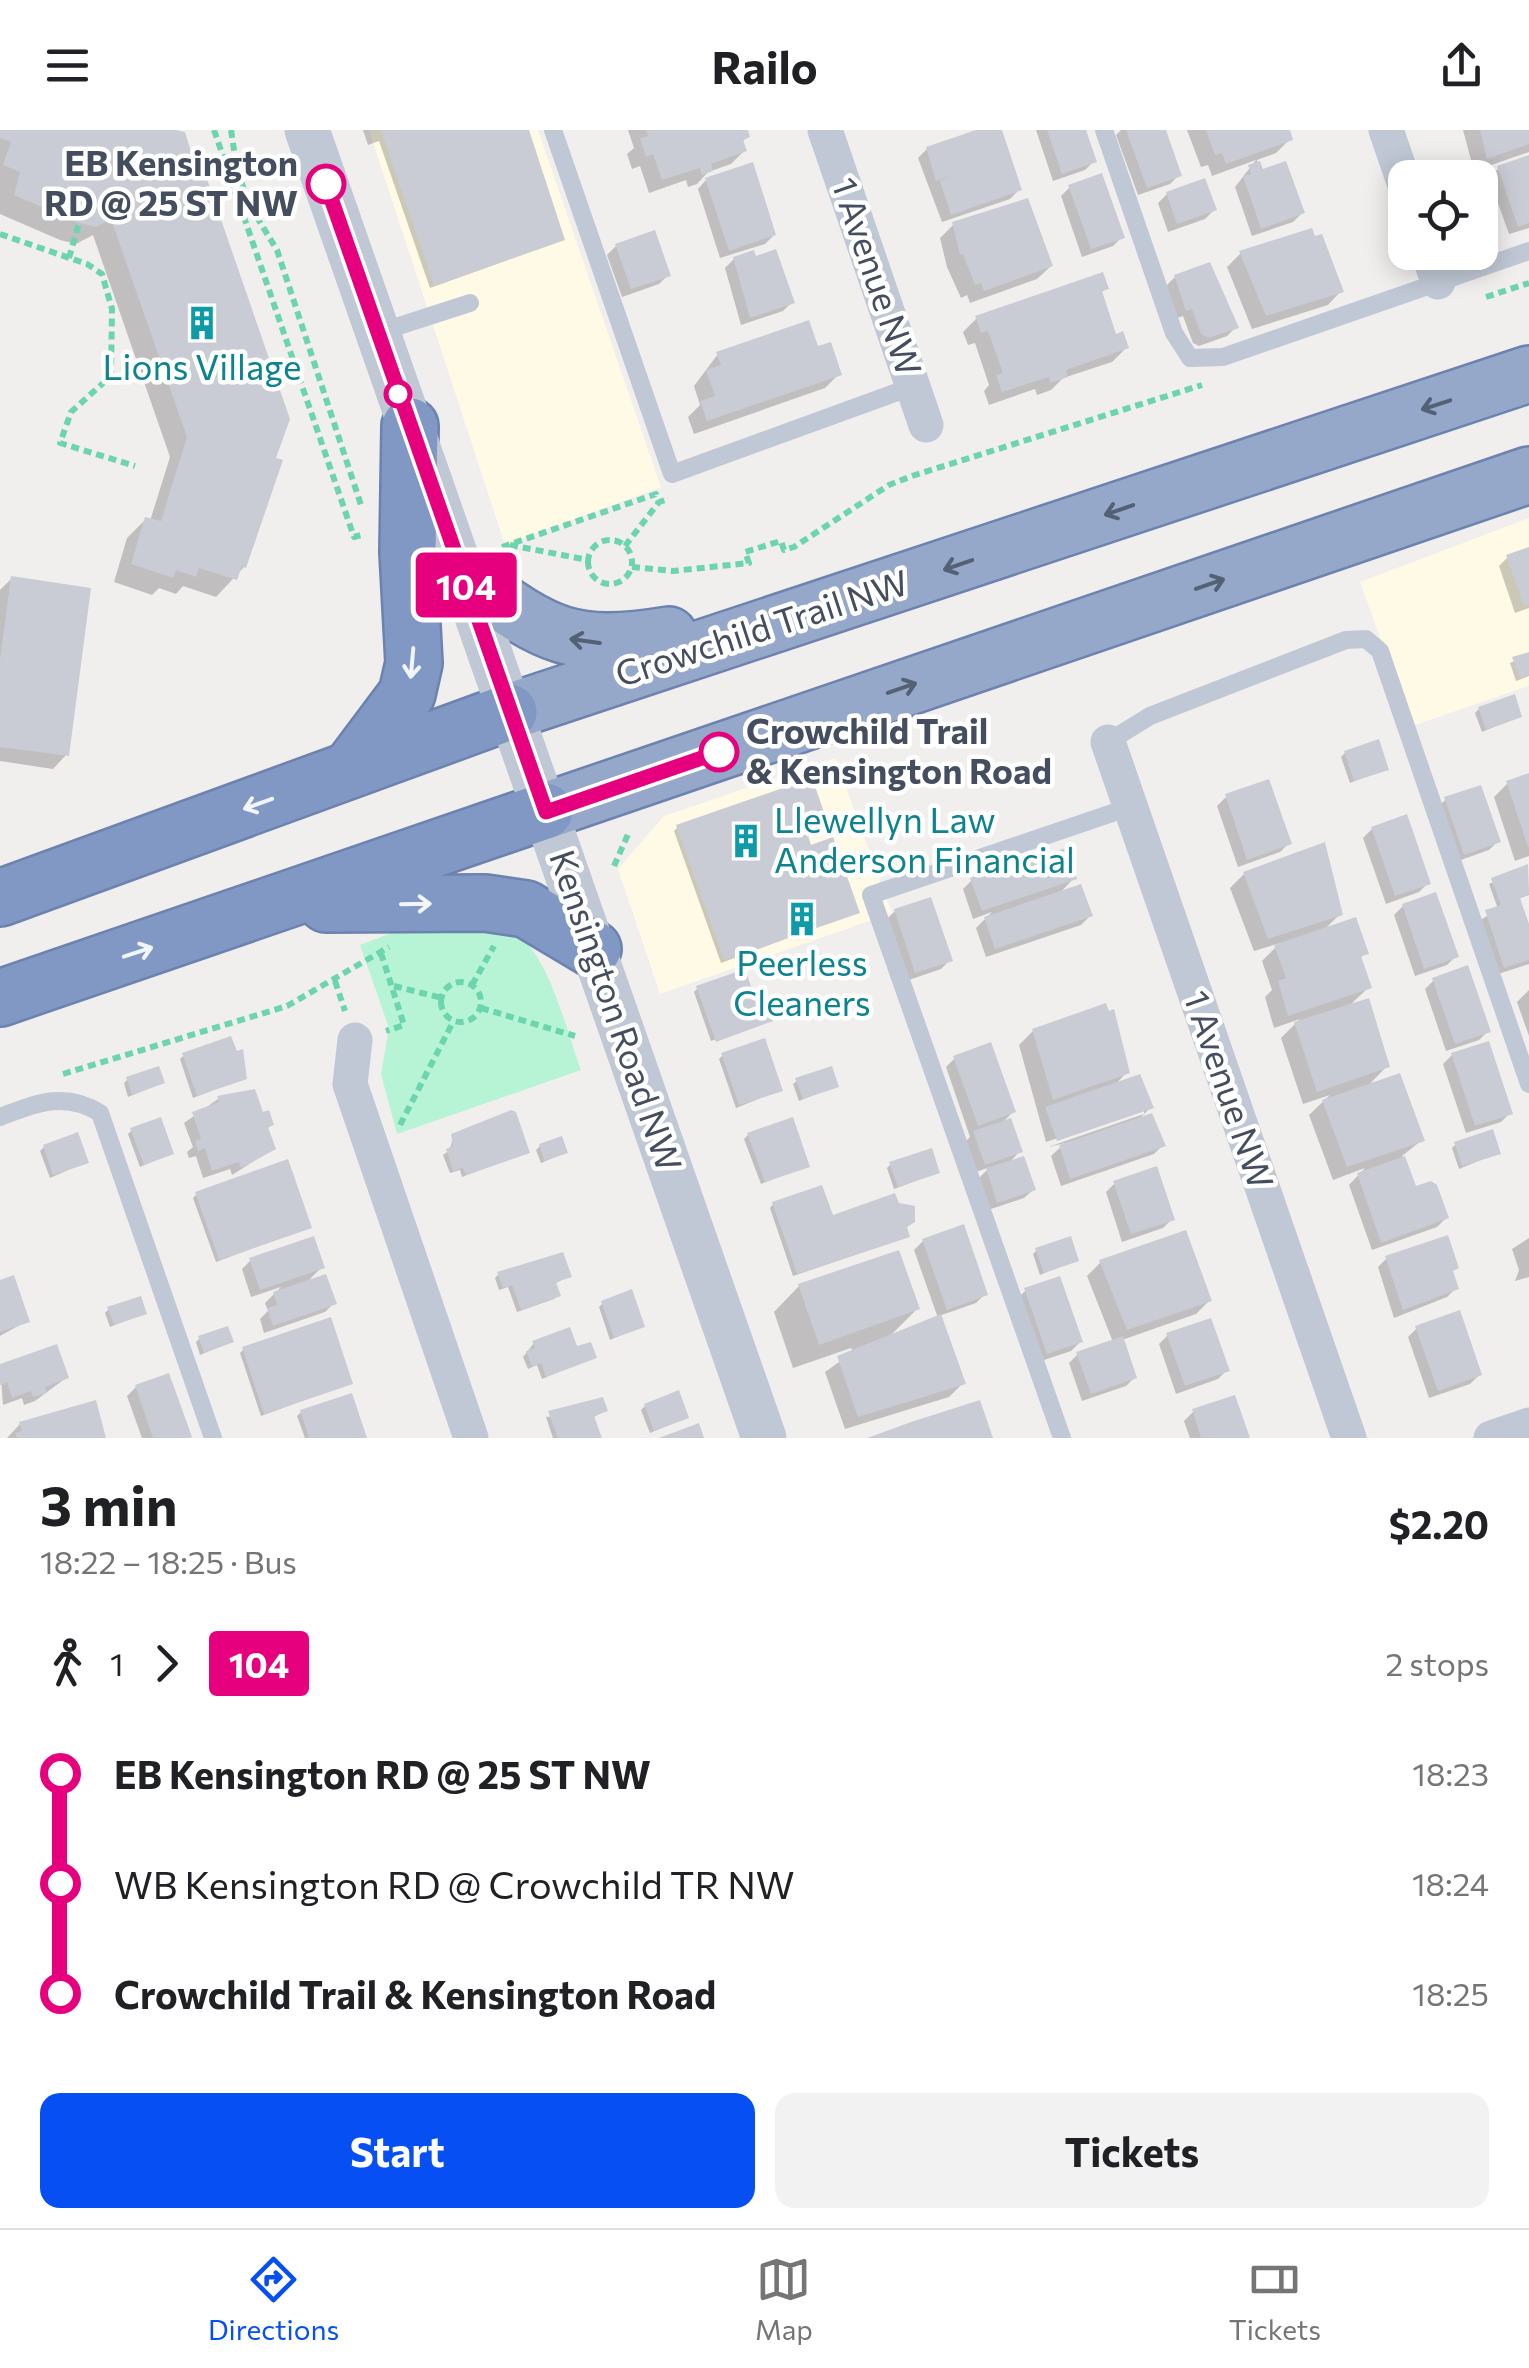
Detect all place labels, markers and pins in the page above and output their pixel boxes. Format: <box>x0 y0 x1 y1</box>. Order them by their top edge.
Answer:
place label: EB Kensington RD @ 25 ST NW <box>44 140 298 223</box>
marker: EB Kensington RD @ 25 ST NW <box>307 165 345 203</box>
building icon: Lions Village <box>183 304 221 342</box>
place label: Lions Village <box>103 344 301 387</box>
unlabelled marker <box>385 381 411 407</box>
place label: Crowchild Trail & Kensington Road <box>746 708 1052 791</box>
marker: Crowchild Trail & Kensington Road <box>700 733 738 771</box>
place label: Llewellyn Law Anderson Financial <box>774 797 1075 880</box>
building icon: Llewellyn Law Anderson Financial <box>727 822 765 860</box>
building icon: Peerless Cleaners <box>783 900 821 938</box>
place label: Peerless Cleaners <box>733 940 871 1023</box>

